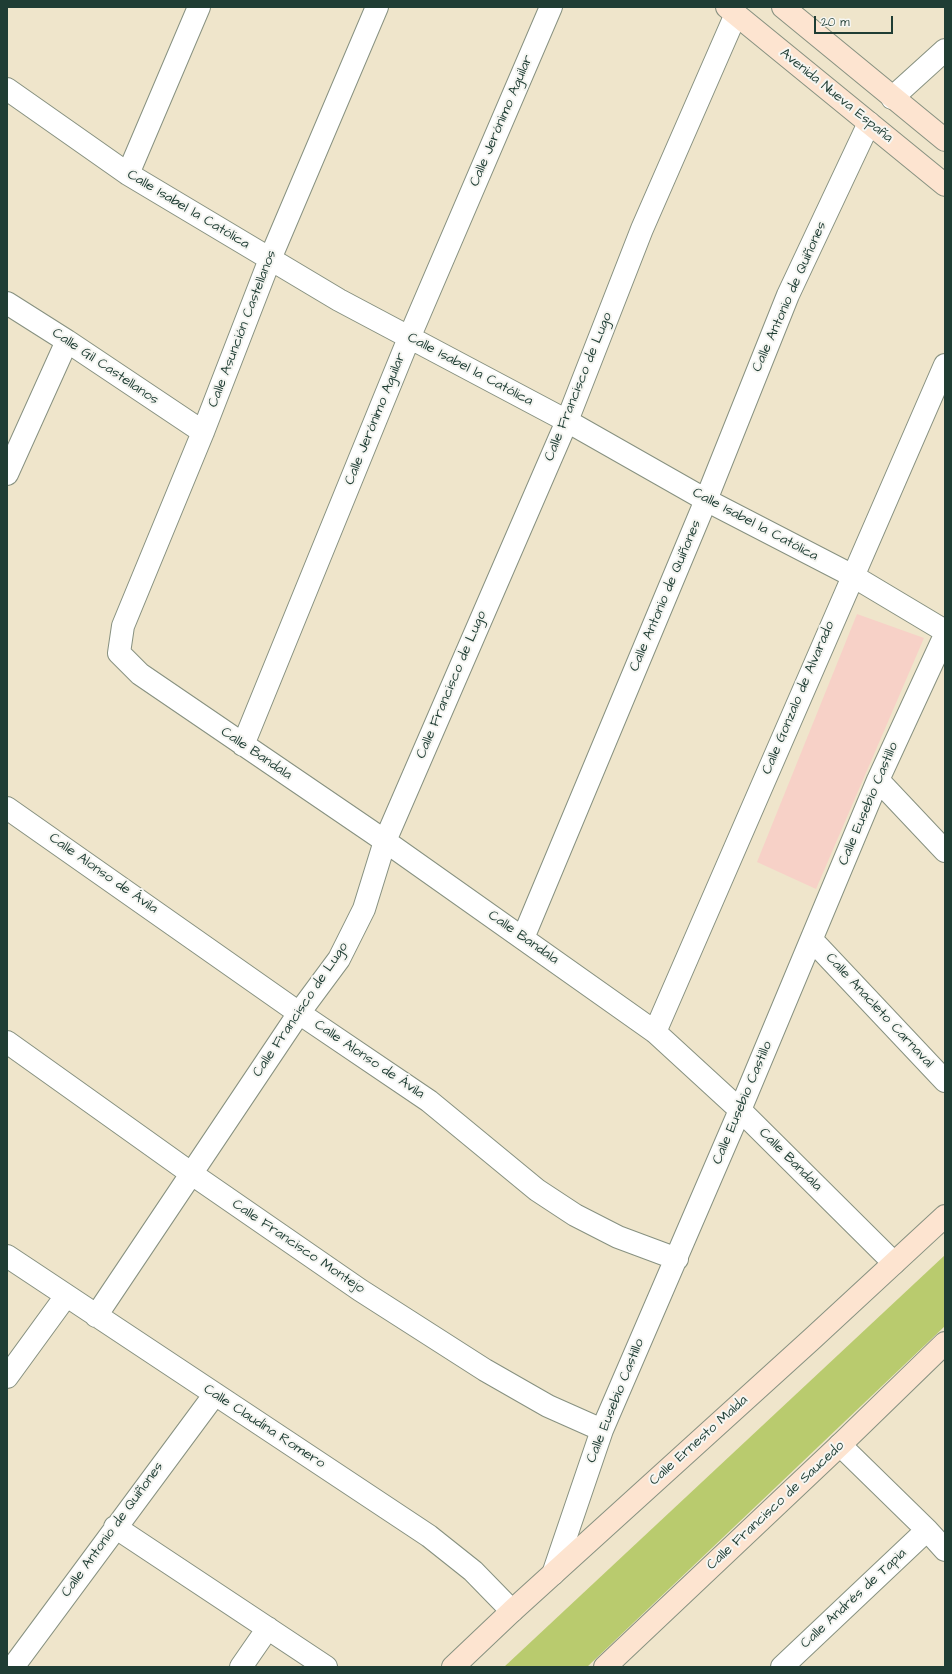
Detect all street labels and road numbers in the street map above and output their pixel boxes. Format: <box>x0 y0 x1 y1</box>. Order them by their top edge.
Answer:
street label: Avenida Nueva España <box>776 45 896 147</box>
street label: Calle Jerónimo Aguilar <box>467 53 537 189</box>
street label: Calle Isabel la Católica <box>124 167 252 253</box>
street label: Calle Antonio de Quiñones <box>749 219 831 375</box>
street label: Calle Asunción Castellanos <box>205 248 281 410</box>
street label: Calle Francisco de Lugo <box>541 310 617 464</box>
street label: Calle Gil Castellanos <box>49 325 161 409</box>
street label: Calle Isabel la Católica <box>404 330 536 410</box>
street label: Calle Jerónimo Aguilar <box>342 350 410 488</box>
street label: Calle Isabel la Católica <box>689 485 821 565</box>
street label: Calle Antonio de Quiñones <box>626 518 706 674</box>
street label: Calle Francisco de Lugo <box>413 609 491 761</box>
street label: Calle Gonzalo de Alvarado <box>759 619 839 777</box>
street label: Calle Bandala <box>217 724 295 784</box>
street label: Calle Eusebio Castillo <box>835 740 903 868</box>
street label: Calle Alonso de Ávila <box>45 830 161 918</box>
street label: Calle Bandala <box>484 908 562 968</box>
street label: Calle Francisco de Lugo <box>250 939 352 1081</box>
street label: Calle Anacleto Carnaval <box>821 950 937 1072</box>
street label: Calle Alonso de Ávila <box>311 1017 427 1103</box>
street label: Calle Eusebio Castillo <box>709 1039 777 1167</box>
street label: Calle Bandala <box>755 1125 825 1195</box>
street label: Calle Francisco Montejo <box>228 1196 368 1298</box>
street label: Calle Eusebio Castillo <box>583 1337 649 1465</box>
street label: Calle Claudina Romero <box>200 1381 328 1473</box>
street label: Calle Ernesto Malda <box>646 1392 752 1490</box>
street label: Calle Francisco de Saucedo <box>704 1438 848 1574</box>
street label: Calle Antonio de Quiñones <box>58 1459 168 1601</box>
street label: Calle Andrés de Tapia <box>797 1545 911 1653</box>

